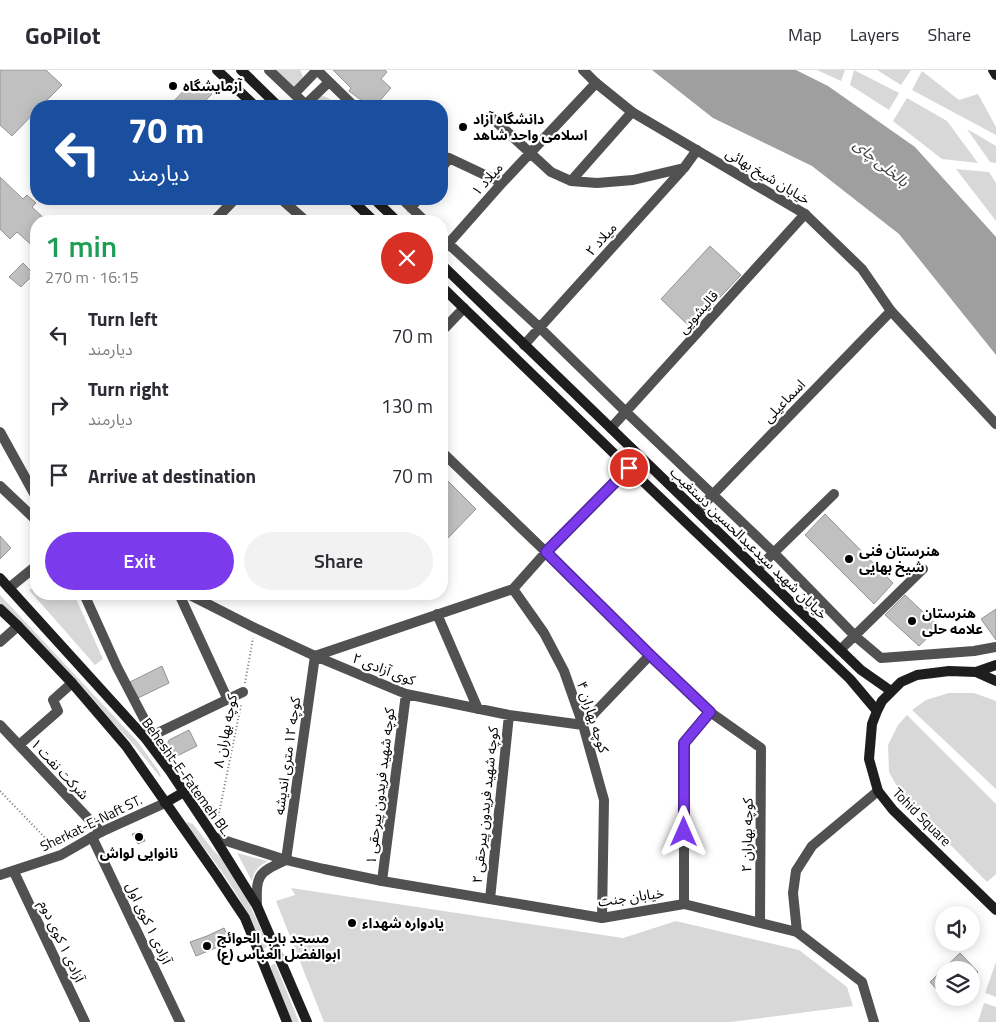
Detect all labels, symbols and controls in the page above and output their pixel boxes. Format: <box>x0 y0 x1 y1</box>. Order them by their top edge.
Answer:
text: GoPilot <box>25 17 101 53</box>
text: Map <box>788 21 822 48</box>
text: Layers <box>850 21 899 48</box>
text: Share <box>927 21 971 48</box>
place label: آزمایشگاه <box>183 75 242 96</box>
marker: آزمایشگاه <box>167 80 179 92</box>
text: 70 m <box>128 103 204 157</box>
place label: دانشگاه آزاد اسلامی واحد شاهد <box>473 108 588 145</box>
icon: left <box>45 120 110 185</box>
marker: دانشگاه آزاد اسلامی واحد شاهد <box>457 121 469 133</box>
water label: بالخلی چای <box>849 133 915 193</box>
street label: خیابان شیخ بهائی <box>721 142 815 210</box>
text: دیارمند <box>128 156 189 190</box>
street label: میلاد ۱ <box>466 157 507 200</box>
street label: میلاد ۲ <box>580 217 621 260</box>
text: 1 min <box>45 223 117 269</box>
button: close <box>381 232 433 284</box>
text: 270 m · 16:15 <box>45 265 139 289</box>
street label: قالیشویی <box>672 285 723 338</box>
text: Turn left <box>88 304 158 333</box>
icon: left <box>45 321 73 349</box>
text: 70 m <box>392 321 433 350</box>
text: دیارمند <box>88 337 133 361</box>
text: Turn right <box>88 374 169 403</box>
street label: اسماعیلی <box>758 374 810 427</box>
icon: right <box>45 391 73 419</box>
text: 130 m <box>381 391 433 420</box>
text: دیارمند <box>88 407 133 431</box>
pin <box>608 447 650 489</box>
icon: arrive <box>615 454 643 482</box>
icon: arrive <box>45 461 73 489</box>
text: Arrive at destination <box>88 461 256 490</box>
text: 70 m <box>392 461 433 490</box>
street label: خیابان شهید سیدعبدالحسین دستغیب <box>666 462 833 624</box>
button: Exit <box>45 532 234 590</box>
button: Share <box>244 532 433 590</box>
place label: هنرستان فنی شیخ بهایی <box>859 540 940 577</box>
marker: هنرستان فنی شیخ بهایی <box>843 553 855 565</box>
place label: هنرستان علامه حلی <box>922 602 983 639</box>
marker: هنرستان علامه حلی <box>906 615 918 627</box>
street label: کوی آزادی ۲ <box>350 647 419 690</box>
street label: کوچه بهاران ۴ <box>572 678 615 756</box>
street label: کوچه بهاران ۸ <box>207 692 242 769</box>
street label: کوچه ۱۲ متری اندیشه <box>268 695 305 816</box>
street label: کوچه شهید فریدون پیرحقی ۱ <box>360 706 400 865</box>
street label: Behesht-E-Fatemeh BL. <box>137 713 238 840</box>
street label: کوچه شهید فریدون پیرحقی ۲ <box>466 725 503 884</box>
street label: شرکت نفت ۱ <box>26 733 94 804</box>
street label: Tohid Square <box>888 782 957 851</box>
street label: Sherkat-E-Naft ST. <box>36 789 145 856</box>
street label: کوچه بهاران ۲ <box>735 797 758 872</box>
position arrow <box>657 805 709 857</box>
marker: نانوایی لواش <box>133 831 145 843</box>
place label: نانوایی لواش <box>100 842 178 863</box>
street label: آزادی ۱ کوی اول <box>121 878 178 968</box>
street label: خیابان جنت <box>597 881 665 912</box>
street label: آزادی ۱ کوی دوم <box>33 896 91 987</box>
map controls <box>935 906 980 1006</box>
button: sound <box>935 906 980 951</box>
place label: یادواره شهداء <box>362 912 444 933</box>
marker: یادواره شهداء <box>346 917 358 929</box>
place label: مسجد باب الحوائج ابوالفضل العباس (ع) <box>217 927 341 965</box>
marker: مسجد باب الحوائج ابوالفضل العباس (ع) <box>201 940 213 952</box>
button: layers <box>935 961 980 1006</box>

